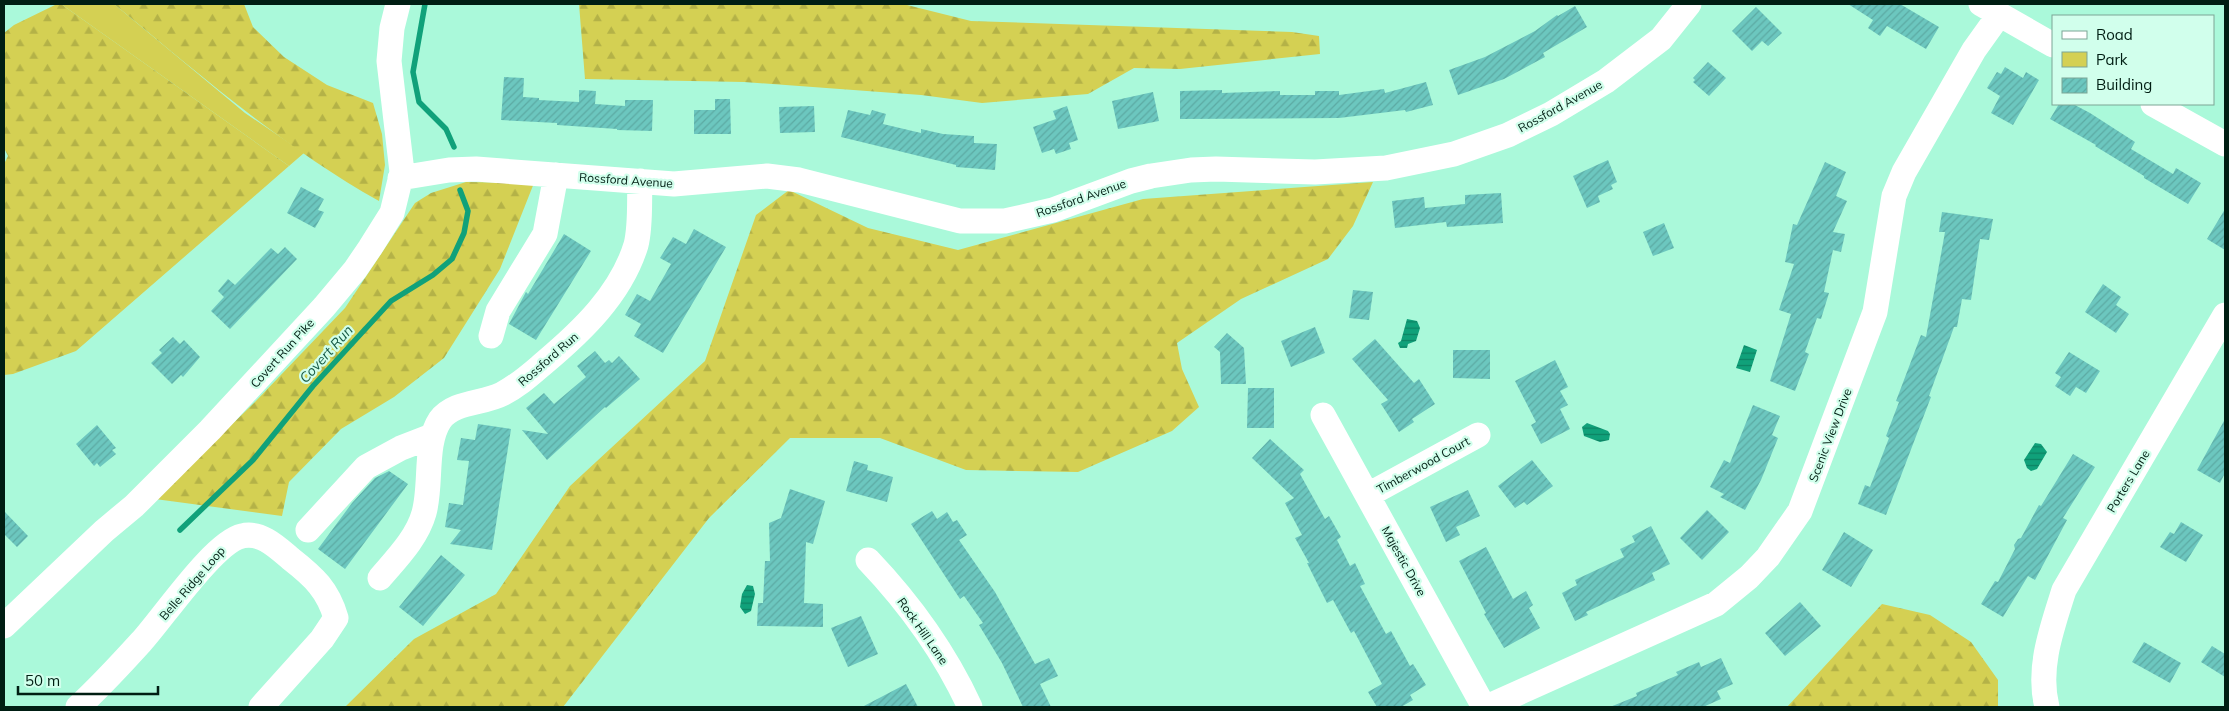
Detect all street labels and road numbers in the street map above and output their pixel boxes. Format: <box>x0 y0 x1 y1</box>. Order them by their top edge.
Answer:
street label: Rossford Avenue <box>1515 77 1605 135</box>
street label: Rossford Avenue <box>579 169 673 191</box>
street label: Rossford Avenue <box>1034 176 1128 220</box>
street label: Covert Run Pike <box>247 315 317 391</box>
street label: Rossford Run <box>515 329 581 389</box>
street label: Scenic View Drive <box>1805 386 1855 484</box>
street label: Timberwood Court <box>1374 433 1472 497</box>
street label: Porters Lane <box>2103 447 2153 515</box>
street label: Majestic Drive <box>1379 523 1429 599</box>
street label: Belle Ridge Loop <box>156 543 228 623</box>
street label: Rock Hill Lane <box>894 595 952 667</box>

